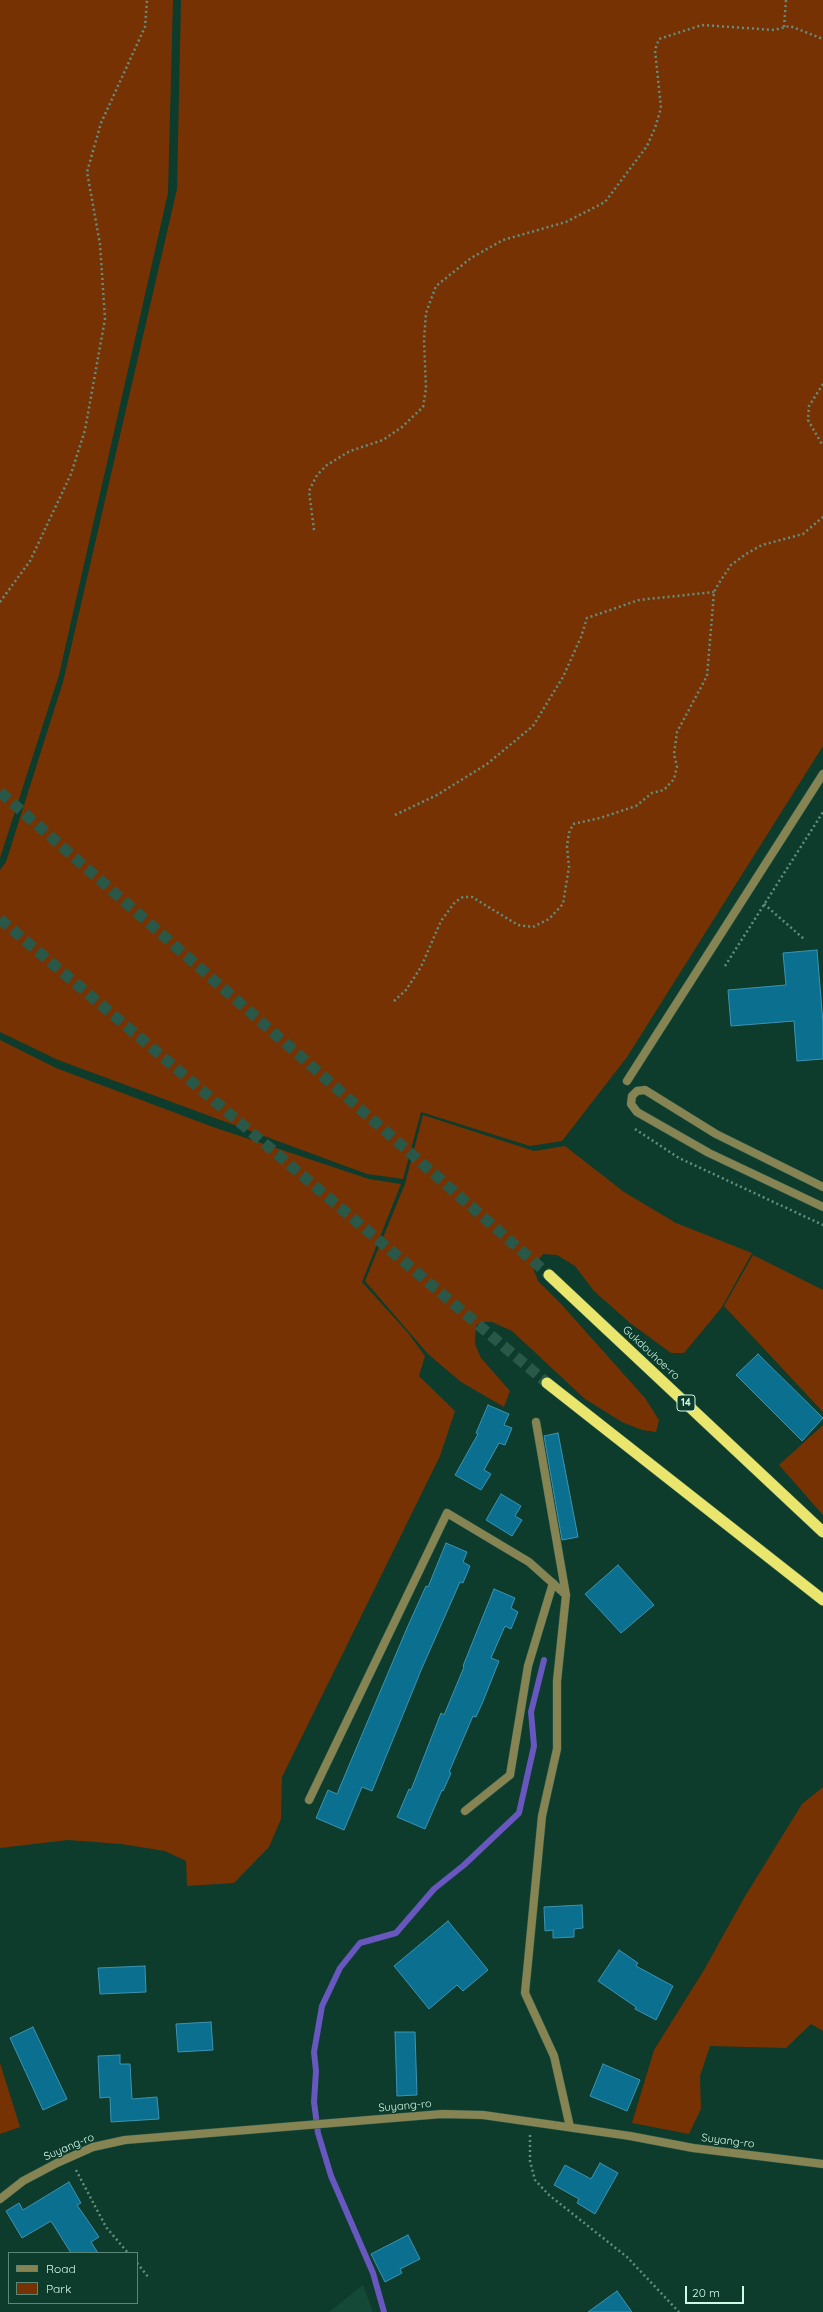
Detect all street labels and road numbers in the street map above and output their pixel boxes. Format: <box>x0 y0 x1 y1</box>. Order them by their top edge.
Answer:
street label: Gukdouhoe-ro <box>620 1323 682 1383</box>
road number: 14 <box>677 1395 695 1411</box>
street label: Suyang-ro <box>378 2097 432 2115</box>
street label: Suyang-ro <box>42 2130 96 2164</box>
street label: Suyang-ro <box>701 2131 755 2151</box>

